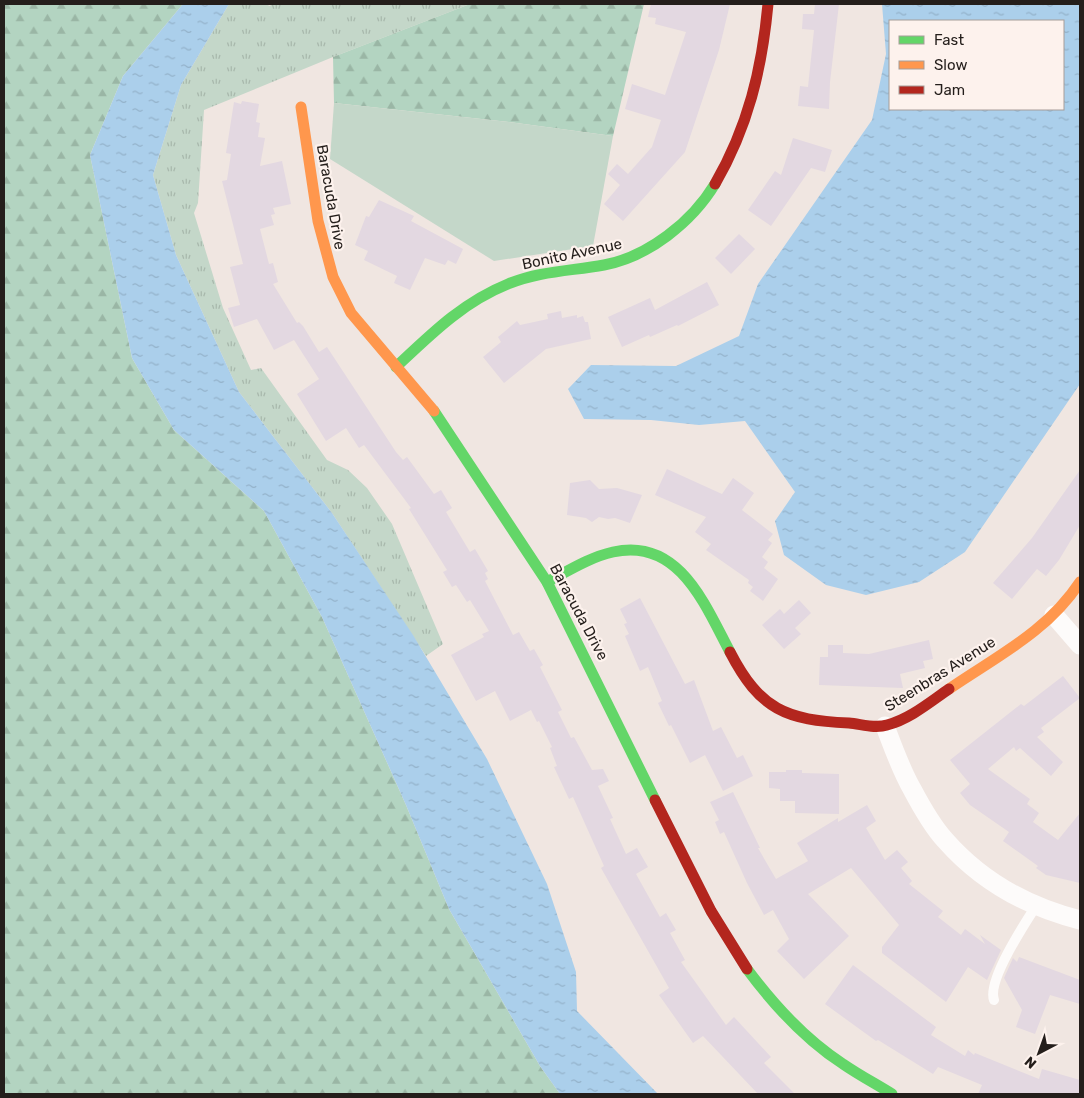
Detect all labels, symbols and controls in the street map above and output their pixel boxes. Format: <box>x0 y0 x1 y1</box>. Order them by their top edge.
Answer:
legend <box>889 20 1064 110</box>
text: Fast <box>934 31 964 49</box>
text: Slow <box>934 56 967 74</box>
text: Jam <box>934 81 965 99</box>
street label: Baracuda Drive <box>313 143 349 251</box>
street label: Bonito Avenue <box>520 235 624 273</box>
street label: Baracuda Drive <box>546 561 612 663</box>
street label: Steenbras Avenue <box>881 633 999 715</box>
north arrow <box>1014 1028 1064 1078</box>
text: N <box>1021 1053 1040 1072</box>

